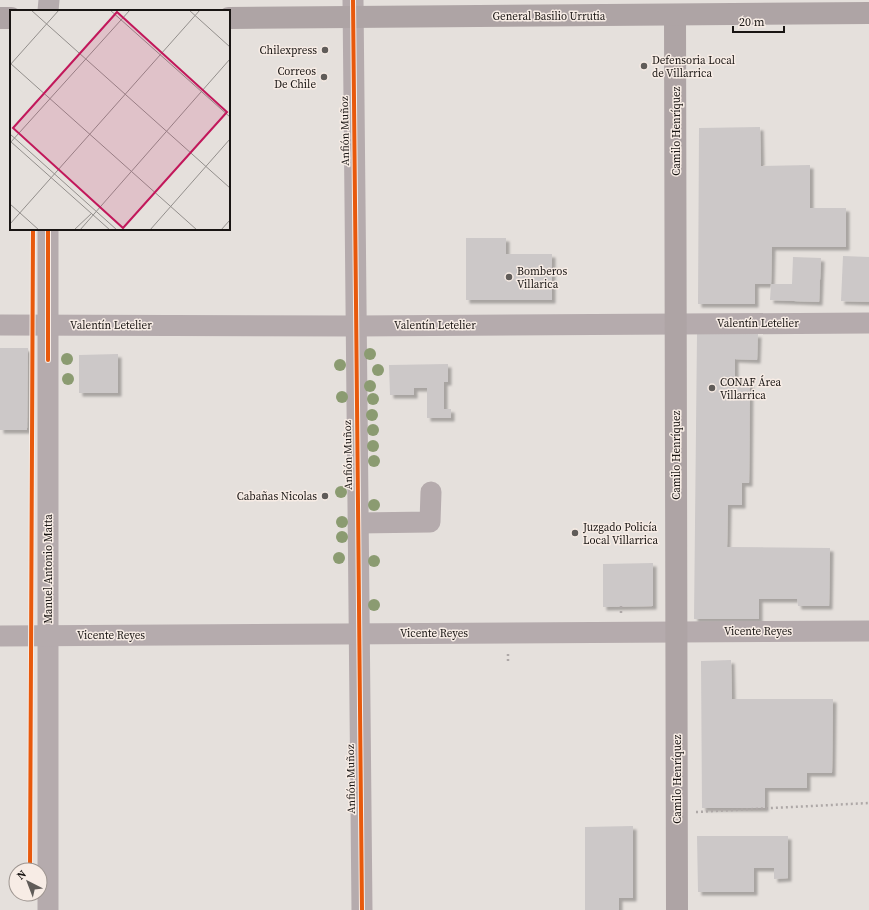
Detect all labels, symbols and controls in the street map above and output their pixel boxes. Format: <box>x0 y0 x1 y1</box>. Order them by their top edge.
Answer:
scale bar <box>733 8 784 34</box>
street label: General Basilio Urrutia <box>493 9 606 24</box>
inset map <box>10 10 230 230</box>
text: 20 m <box>739 14 765 30</box>
place label: Chilexpress <box>260 43 317 58</box>
marker: Chilexpress <box>320 45 330 55</box>
place label: Defensoria Local de Villarrica <box>652 53 735 81</box>
marker: Defensoria Local de Villarrica <box>639 61 649 71</box>
place label: Correos De Chile <box>274 64 316 92</box>
marker: Correos De Chile <box>319 72 329 82</box>
street label: Camilo Henríquez <box>669 86 684 176</box>
street label: Anfión Muñoz <box>337 96 353 166</box>
place label: Bomberos Villarica <box>517 264 567 292</box>
marker: Bomberos Villarica <box>504 272 514 282</box>
street label: Valentín Letelier <box>717 316 799 331</box>
street label: Valentín Letelier <box>70 318 152 333</box>
street label: Valentín Letelier <box>394 318 476 333</box>
place label: CONAF Área Villarrica <box>720 375 782 403</box>
marker: CONAF Área Villarrica <box>707 383 717 393</box>
street label: Camilo Henríquez <box>669 410 684 500</box>
street label: Anfión Muñoz <box>340 420 356 490</box>
place label: Cabañas Nicolas <box>237 489 317 504</box>
marker: Cabañas Nicolas <box>320 491 330 501</box>
street label: Manuel Antonio Matta <box>41 514 56 624</box>
place label: Juzgado Policía Local Villarrica <box>582 520 658 548</box>
marker: Juzgado Policía Local Villarrica <box>570 528 580 538</box>
street label: Vicente Reyes <box>724 624 792 639</box>
street label: Vicente Reyes <box>400 626 468 641</box>
street label: Vicente Reyes <box>77 628 145 643</box>
street label: Camilo Henríquez <box>670 734 685 824</box>
street label: Anfión Muñoz <box>343 744 359 814</box>
north arrow <box>8 862 48 902</box>
text: N <box>14 867 30 883</box>

